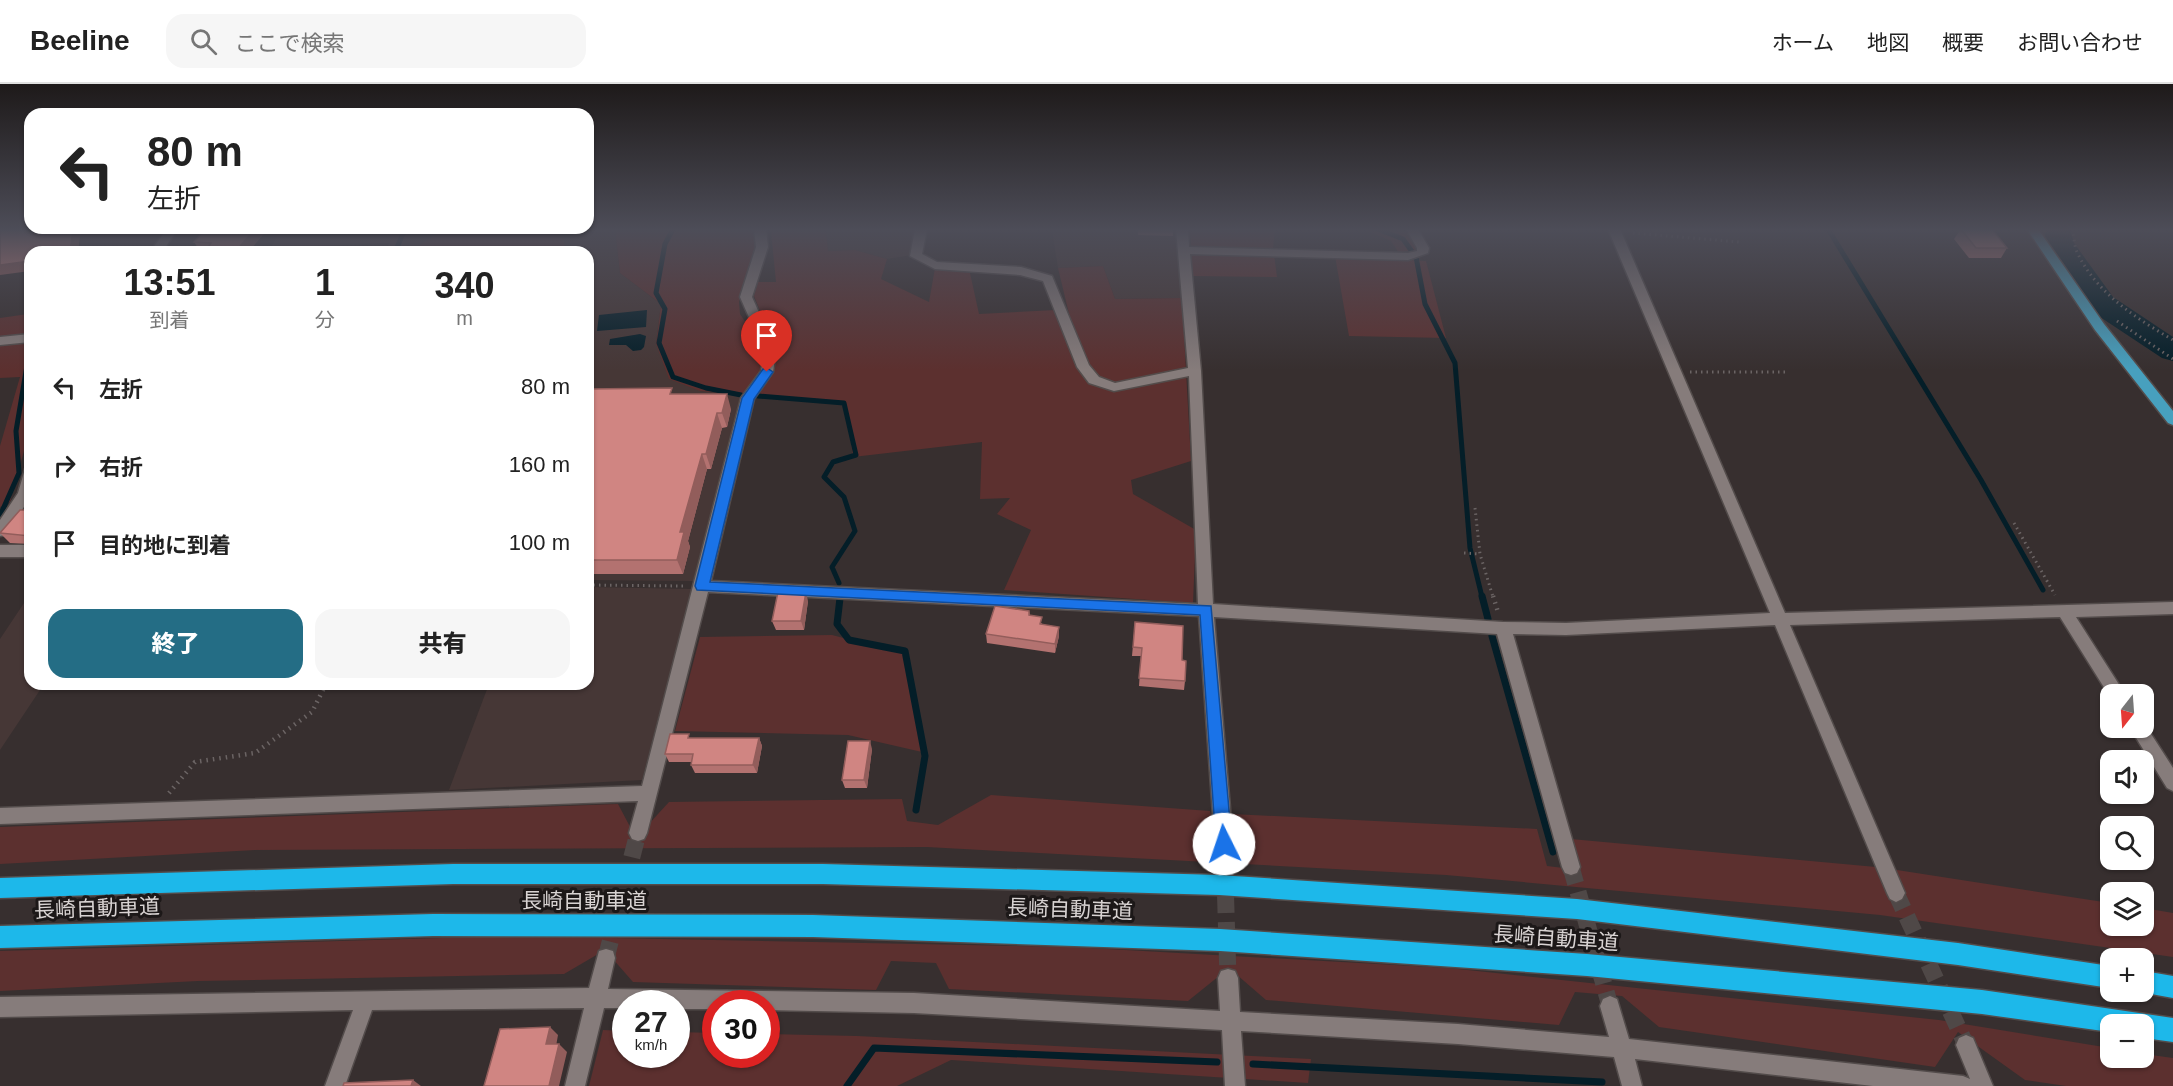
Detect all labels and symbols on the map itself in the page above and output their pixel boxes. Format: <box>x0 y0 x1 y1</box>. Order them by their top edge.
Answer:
pin <box>741 310 792 372</box>
north arrow <box>2100 684 2154 738</box>
position arrow <box>1192 812 1256 876</box>
street label: 長崎自動車道 <box>521 889 647 912</box>
street label: 長崎自動車道 <box>34 894 160 922</box>
street label: 長崎自動車道 <box>1007 895 1133 923</box>
street label: 長崎自動車道 <box>1492 922 1620 954</box>
speed limit sign: 30 <box>702 990 780 1068</box>

